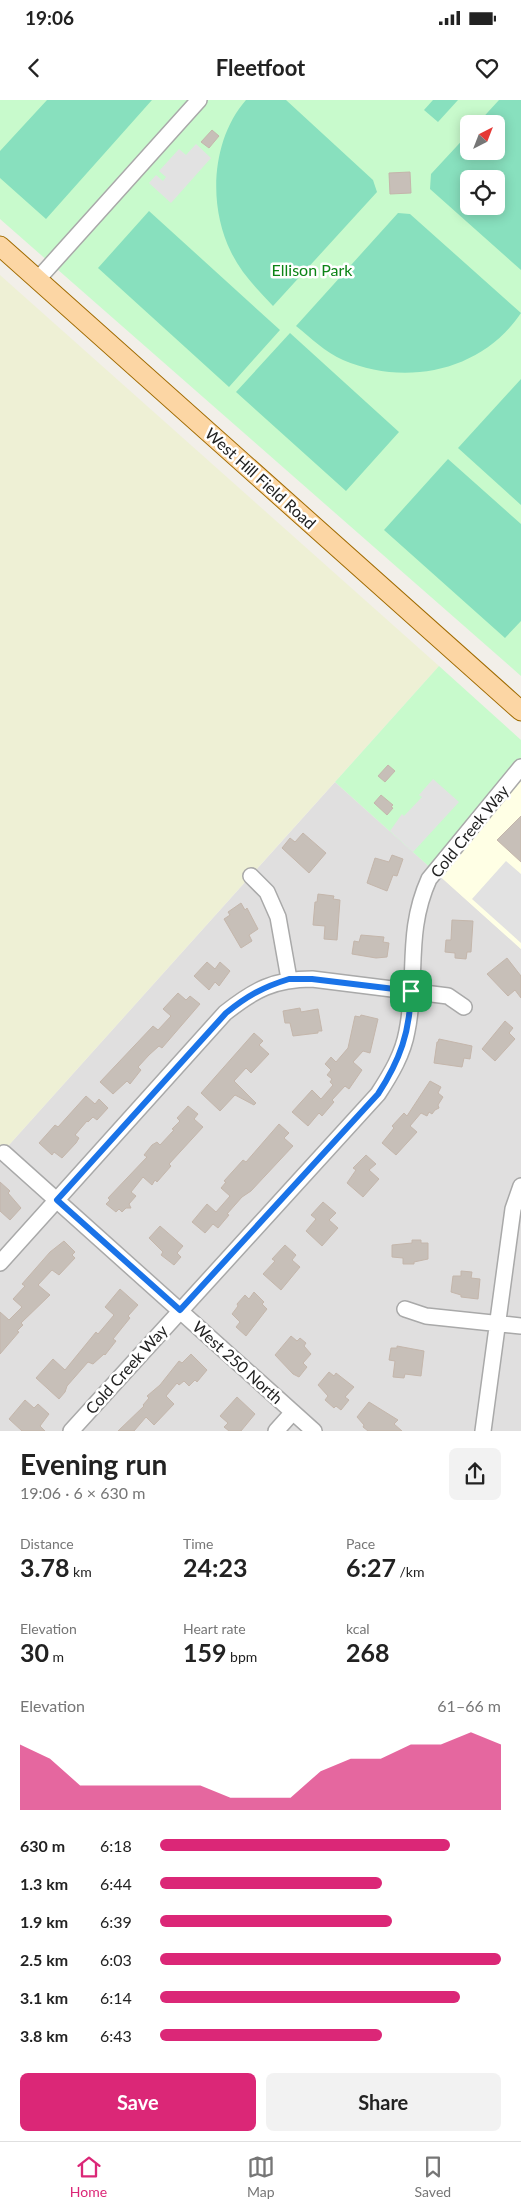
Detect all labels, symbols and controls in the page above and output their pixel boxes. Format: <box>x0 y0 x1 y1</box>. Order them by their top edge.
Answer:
text: 19:06 <box>25 6 74 29</box>
icon: back <box>20 54 48 82</box>
text: Fleetfoot <box>216 54 305 81</box>
icon: heart <box>473 54 501 82</box>
north arrow <box>460 115 505 160</box>
map controls <box>460 115 505 215</box>
button: locate <box>460 170 505 215</box>
park label: Ellison Park <box>272 260 353 279</box>
street label: West Hill Field Road <box>202 423 320 533</box>
street label: Cold Creek Way <box>426 780 512 881</box>
pin <box>390 970 432 1012</box>
icon: arrive <box>397 977 425 1005</box>
street label: West 250 North <box>189 1317 287 1407</box>
street label: Cold Creek Way <box>81 1320 171 1417</box>
text: Evening run <box>20 1447 167 1481</box>
button: share <box>449 1448 501 1500</box>
text: 19:06 · 6 × 630 m <box>20 1483 145 1502</box>
text: Distance <box>20 1535 74 1552</box>
text: Time <box>183 1535 214 1552</box>
text: Pace <box>346 1535 375 1552</box>
text: 3.78 <box>20 1552 69 1582</box>
text: 24:23 <box>183 1552 247 1582</box>
text: 6:27 <box>346 1552 396 1582</box>
text: km <box>69 1563 92 1580</box>
text: /km <box>396 1563 425 1580</box>
text: Elevation <box>20 1620 77 1637</box>
text: Heart rate <box>183 1620 246 1637</box>
text: kcal <box>346 1620 370 1637</box>
text: 30 <box>20 1637 49 1667</box>
text: 159 <box>183 1637 227 1667</box>
text: 268 <box>346 1637 390 1667</box>
text: m <box>49 1648 64 1665</box>
text: bpm <box>227 1648 257 1665</box>
text: Elevation <box>20 1696 85 1715</box>
text: 61–66 m <box>437 1696 501 1715</box>
text: 630 m <box>20 1836 65 1855</box>
text: 6:18 <box>100 1836 132 1855</box>
text: 1.3 km <box>20 1874 68 1893</box>
text: 6:44 <box>100 1874 132 1893</box>
text: 1.9 km <box>20 1912 68 1931</box>
text: 6:39 <box>100 1912 132 1931</box>
text: 2.5 km <box>20 1950 68 1969</box>
text: 6:03 <box>100 1950 132 1969</box>
text: 3.1 km <box>20 1988 68 2007</box>
text: 6:14 <box>100 1988 132 2007</box>
text: 3.8 km <box>20 2026 68 2045</box>
text: 6:43 <box>100 2026 132 2045</box>
button: Save <box>20 2073 256 2131</box>
button: Share <box>266 2073 501 2131</box>
tab: Home <box>70 2153 107 2200</box>
tab: Map <box>247 2153 275 2200</box>
tab: Saved <box>415 2153 451 2200</box>

